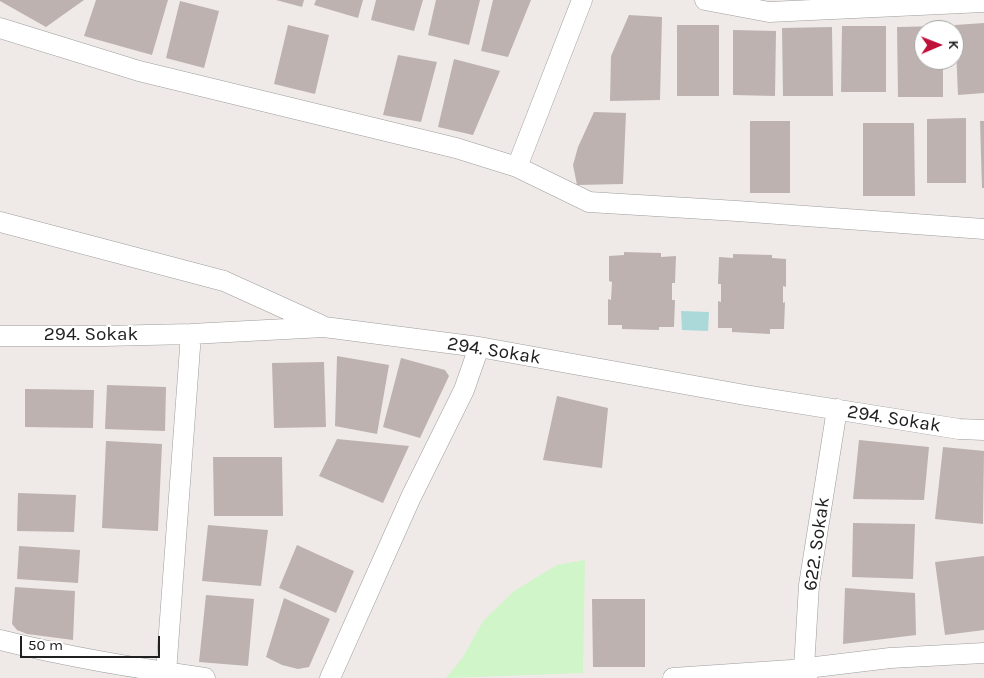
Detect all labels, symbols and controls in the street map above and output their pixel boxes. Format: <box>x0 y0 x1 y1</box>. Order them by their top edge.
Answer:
north arrow <box>914 20 964 70</box>
text: K <box>945 40 962 49</box>
street label: 294. Sokak <box>44 324 138 346</box>
street label: 294. Sokak <box>446 332 542 370</box>
street label: 294. Sokak <box>846 400 942 438</box>
street label: 622. Sokak <box>799 496 835 592</box>
scale bar <box>22 626 162 658</box>
text: 50 m <box>28 636 63 654</box>

